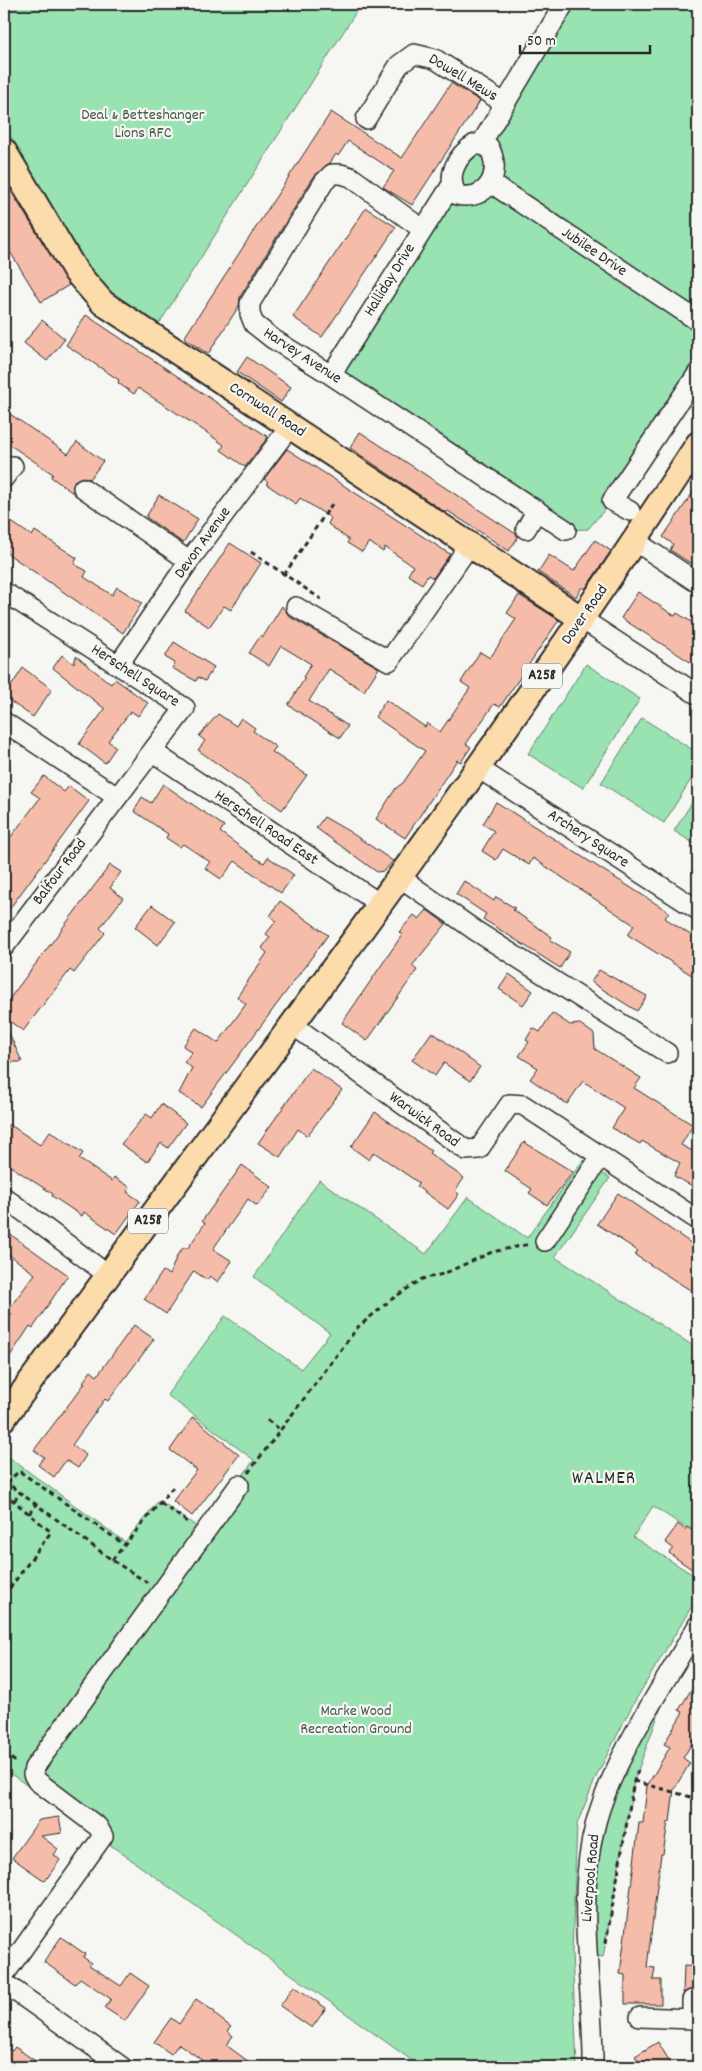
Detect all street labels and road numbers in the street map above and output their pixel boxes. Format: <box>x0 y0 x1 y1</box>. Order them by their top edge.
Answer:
street label: Dowell Mews <box>424 48 502 108</box>
street label: Jubilee Drive <box>556 222 632 282</box>
street label: Halliday Drive <box>358 239 422 321</box>
street label: Harvey Avenue <box>258 322 346 390</box>
street label: Cornwall Road <box>224 377 310 443</box>
street label: Devon Avenue <box>169 502 237 584</box>
street label: Dover Road <box>556 580 614 650</box>
street label: Herschell Square <box>86 639 184 713</box>
road number: A258 <box>522 664 562 688</box>
street label: Herschell Road East <box>209 785 323 871</box>
street label: Archery Square <box>543 804 633 874</box>
street label: Balfour Road <box>27 834 93 910</box>
street label: Warwick Road <box>384 1086 464 1154</box>
road number: A258 <box>128 1208 168 1234</box>
street label: Liverpool Road <box>576 1833 606 1923</box>

